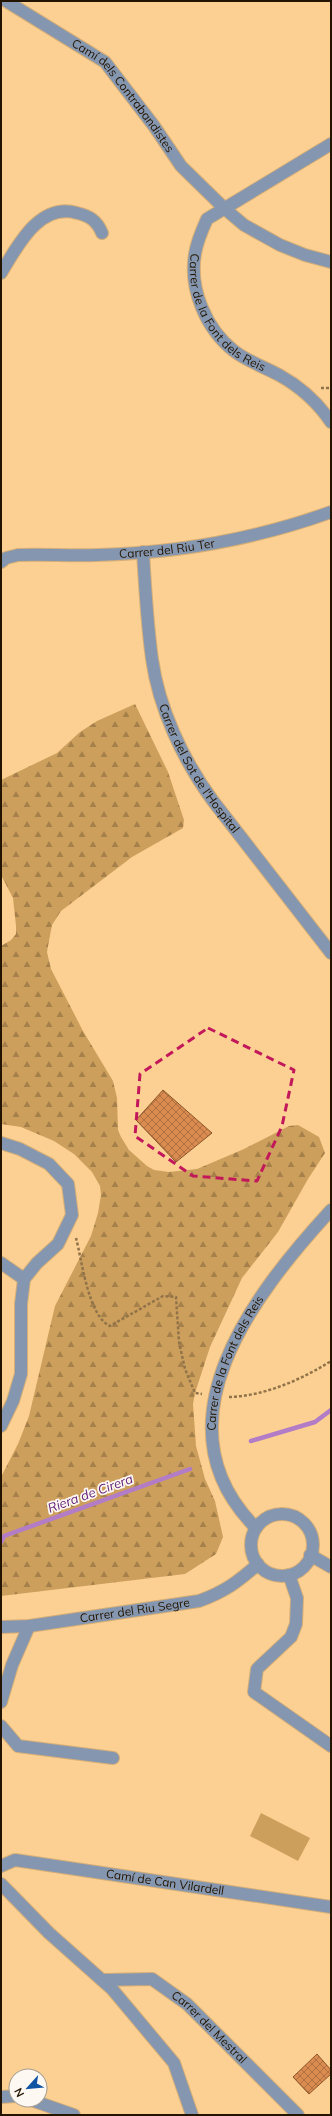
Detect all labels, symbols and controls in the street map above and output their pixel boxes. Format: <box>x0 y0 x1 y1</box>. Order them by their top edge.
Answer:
street label: Camí dels Contrabandistes <box>69 35 178 155</box>
street label: Carrer de la Font dels Reis <box>187 253 268 374</box>
street label: Carrer del Riu Ter <box>119 535 216 561</box>
street label: Carrer del Sot de l'Hospital <box>156 702 243 836</box>
street label: Carrer de la Font dels Reis <box>204 1292 267 1431</box>
water label: Riera de Cirera <box>45 1470 135 1516</box>
street label: Carrer del Riu Segre <box>79 1594 191 1625</box>
street label: Camí de Can Vilardell <box>105 1866 225 1898</box>
street label: Carrer del Mestral <box>169 1987 250 2067</box>
north arrow <box>8 2068 48 2108</box>
text: N <box>11 2086 27 2099</box>

